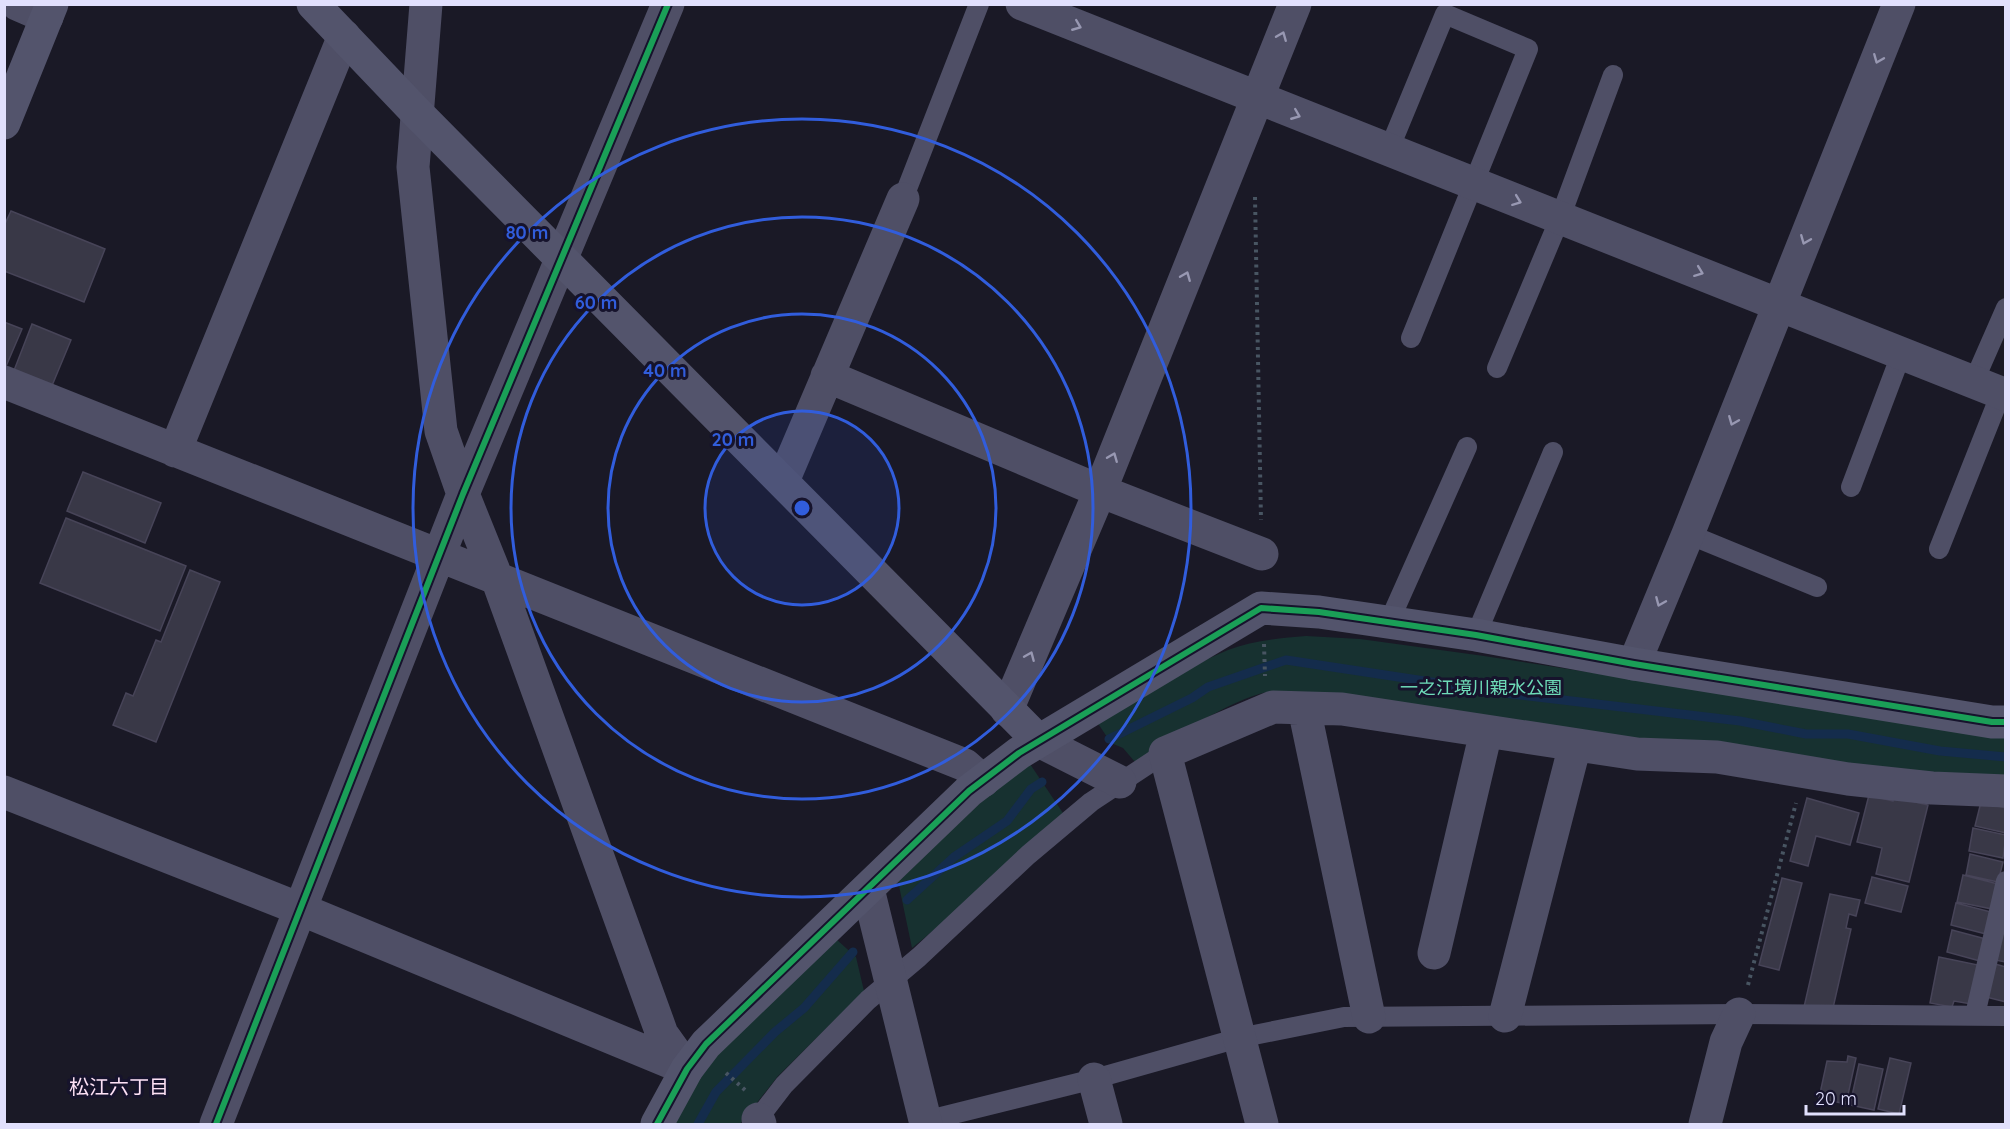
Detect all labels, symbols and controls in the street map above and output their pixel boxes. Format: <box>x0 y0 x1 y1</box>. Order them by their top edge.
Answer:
one-way arrow <box>1071 19 1081 32</box>
one-way arrow <box>1275 32 1287 43</box>
one-way arrow <box>1873 53 1885 64</box>
one-way arrow <box>1290 108 1301 120</box>
one-way arrow <box>1511 194 1522 207</box>
text: 80 m <box>506 221 548 244</box>
one-way arrow <box>1800 234 1813 245</box>
one-way arrow <box>1693 265 1704 277</box>
one-way arrow <box>1179 271 1191 282</box>
text: 60 m <box>575 291 617 314</box>
text: 40 m <box>643 359 687 382</box>
one-way arrow <box>1728 415 1740 426</box>
text: 20 m <box>712 428 754 451</box>
one-way arrow <box>1106 452 1119 463</box>
centre of rings <box>792 498 812 518</box>
one-way arrow <box>1655 595 1667 606</box>
one-way arrow <box>1023 651 1035 662</box>
park label: 一之江境川親水公園 <box>1400 676 1562 699</box>
district label: 松江六丁目 <box>69 1074 169 1099</box>
scale bar <box>1806 1078 1904 1116</box>
text: 20 m <box>1815 1087 1857 1110</box>

